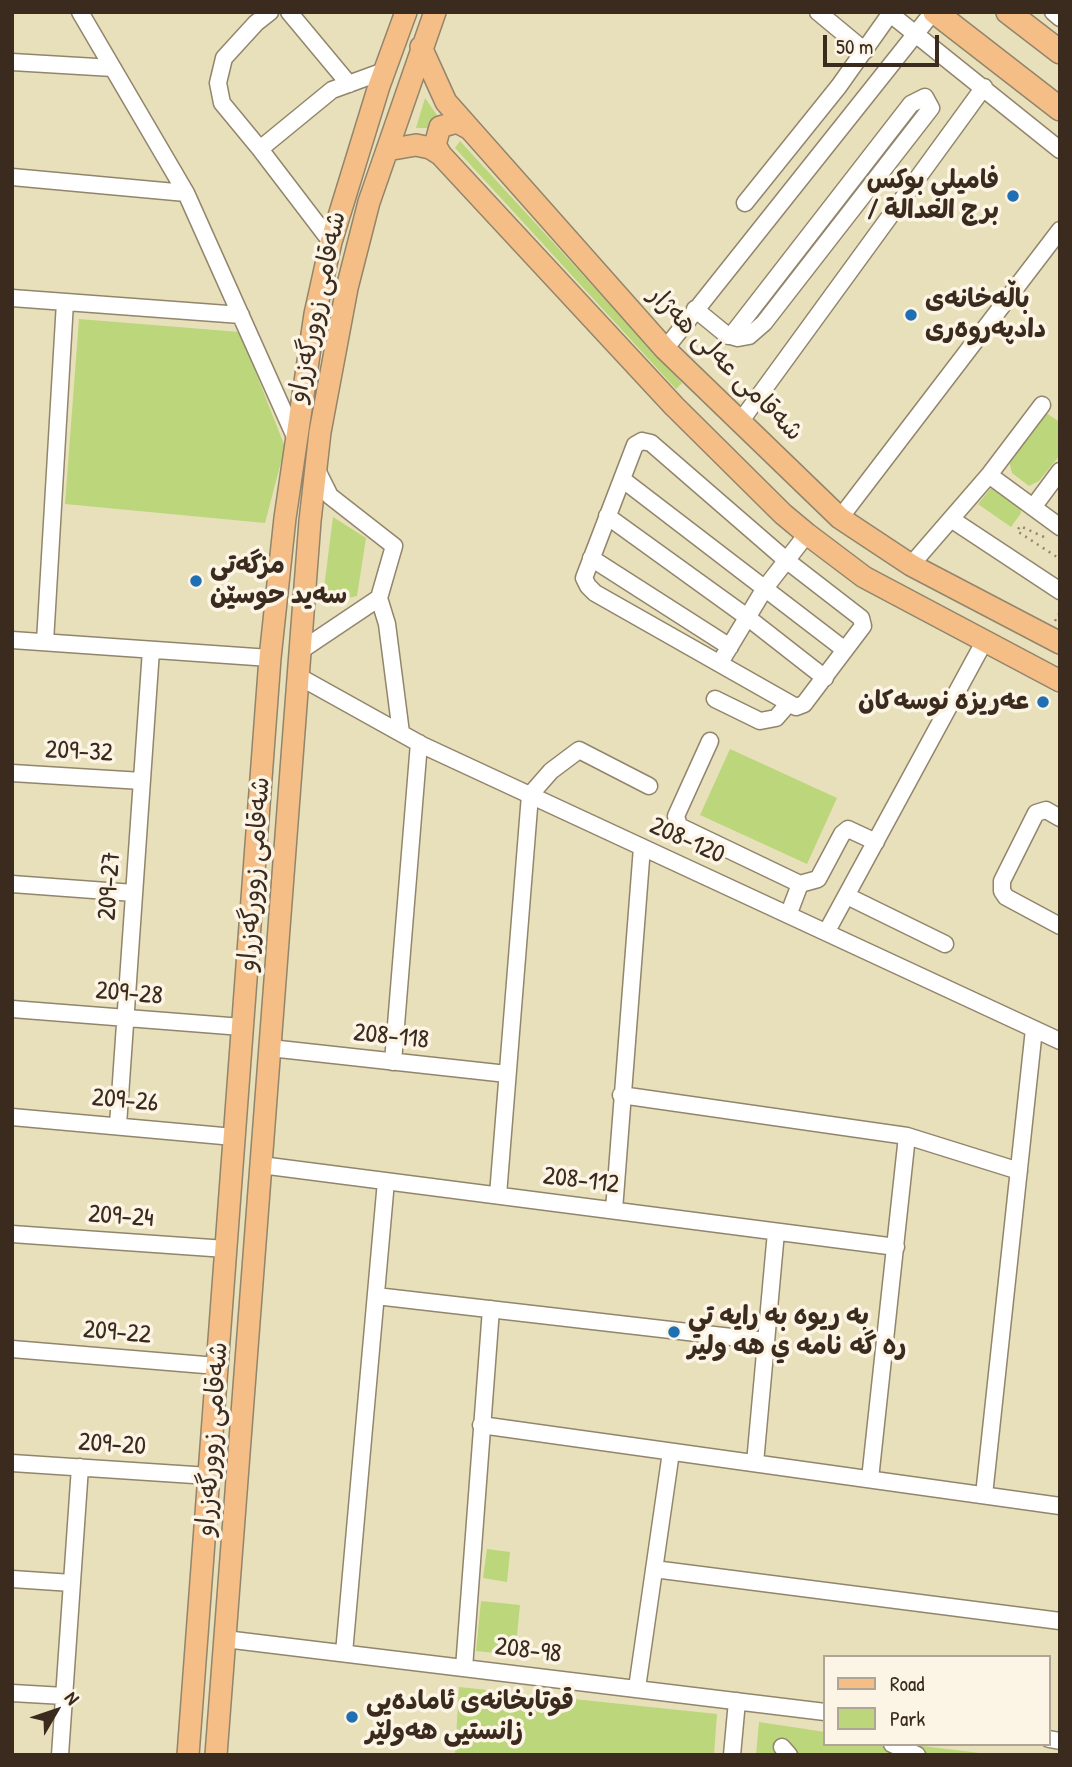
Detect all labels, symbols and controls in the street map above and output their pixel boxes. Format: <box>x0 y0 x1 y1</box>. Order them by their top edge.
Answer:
scale bar <box>827 21 942 65</box>
text: 50 m <box>836 32 873 61</box>
place label: فاميلي بوكس / برج العدالة <box>867 165 999 227</box>
marker: فاميلي بوكس / برج العدالة <box>1005 188 1021 204</box>
street label: شەقامی زوورگەزراو <box>283 209 353 405</box>
street label: شەقامی عەلی هەژار <box>641 280 809 448</box>
place label: باڵەخانەی دادپەروەری <box>925 284 1046 346</box>
marker: باڵەخانەی دادپەروەری <box>903 307 919 323</box>
place label: مزگەتی سەید حوسێن <box>210 550 347 612</box>
marker: مزگەتی سەید حوسێن <box>188 573 204 589</box>
place label: عەریزە نوسەکان <box>858 686 1029 718</box>
marker: عەریزە نوسەکان <box>1035 694 1051 710</box>
street label: 209-32 <box>44 735 114 769</box>
street label: شەقامی زوورگەزراو <box>233 776 277 972</box>
street label: 208-120 <box>645 811 729 871</box>
street label: 209-27 <box>92 851 128 921</box>
street label: 209-28 <box>94 976 164 1012</box>
street label: 208-118 <box>352 1018 430 1056</box>
street label: 209-26 <box>91 1083 159 1119</box>
street label: 208-112 <box>541 1161 621 1201</box>
street label: 209-24 <box>87 1199 155 1235</box>
place label: به ريوه به رايه تي ره گه نامه ي هه ولير <box>688 1301 906 1362</box>
street label: 209-22 <box>82 1314 152 1352</box>
marker: به ريوه به رايه تي ره گه نامه ي هه ولير <box>666 1324 682 1340</box>
street label: شەقامی زوورگەزراو <box>191 1341 235 1537</box>
street label: 209-20 <box>77 1427 147 1463</box>
street label: 208-98 <box>493 1631 563 1671</box>
legend <box>824 1655 1051 1746</box>
text: Road <box>890 1669 924 1698</box>
north arrow <box>21 1676 91 1746</box>
text: N <box>59 1686 86 1710</box>
place label: قوتابخانەی ئامادەیی زانستیی هەولێر <box>366 1686 574 1748</box>
text: Park <box>890 1704 925 1733</box>
marker: قوتابخانەی ئامادەیی زانستیی هەولێر <box>344 1709 360 1725</box>

